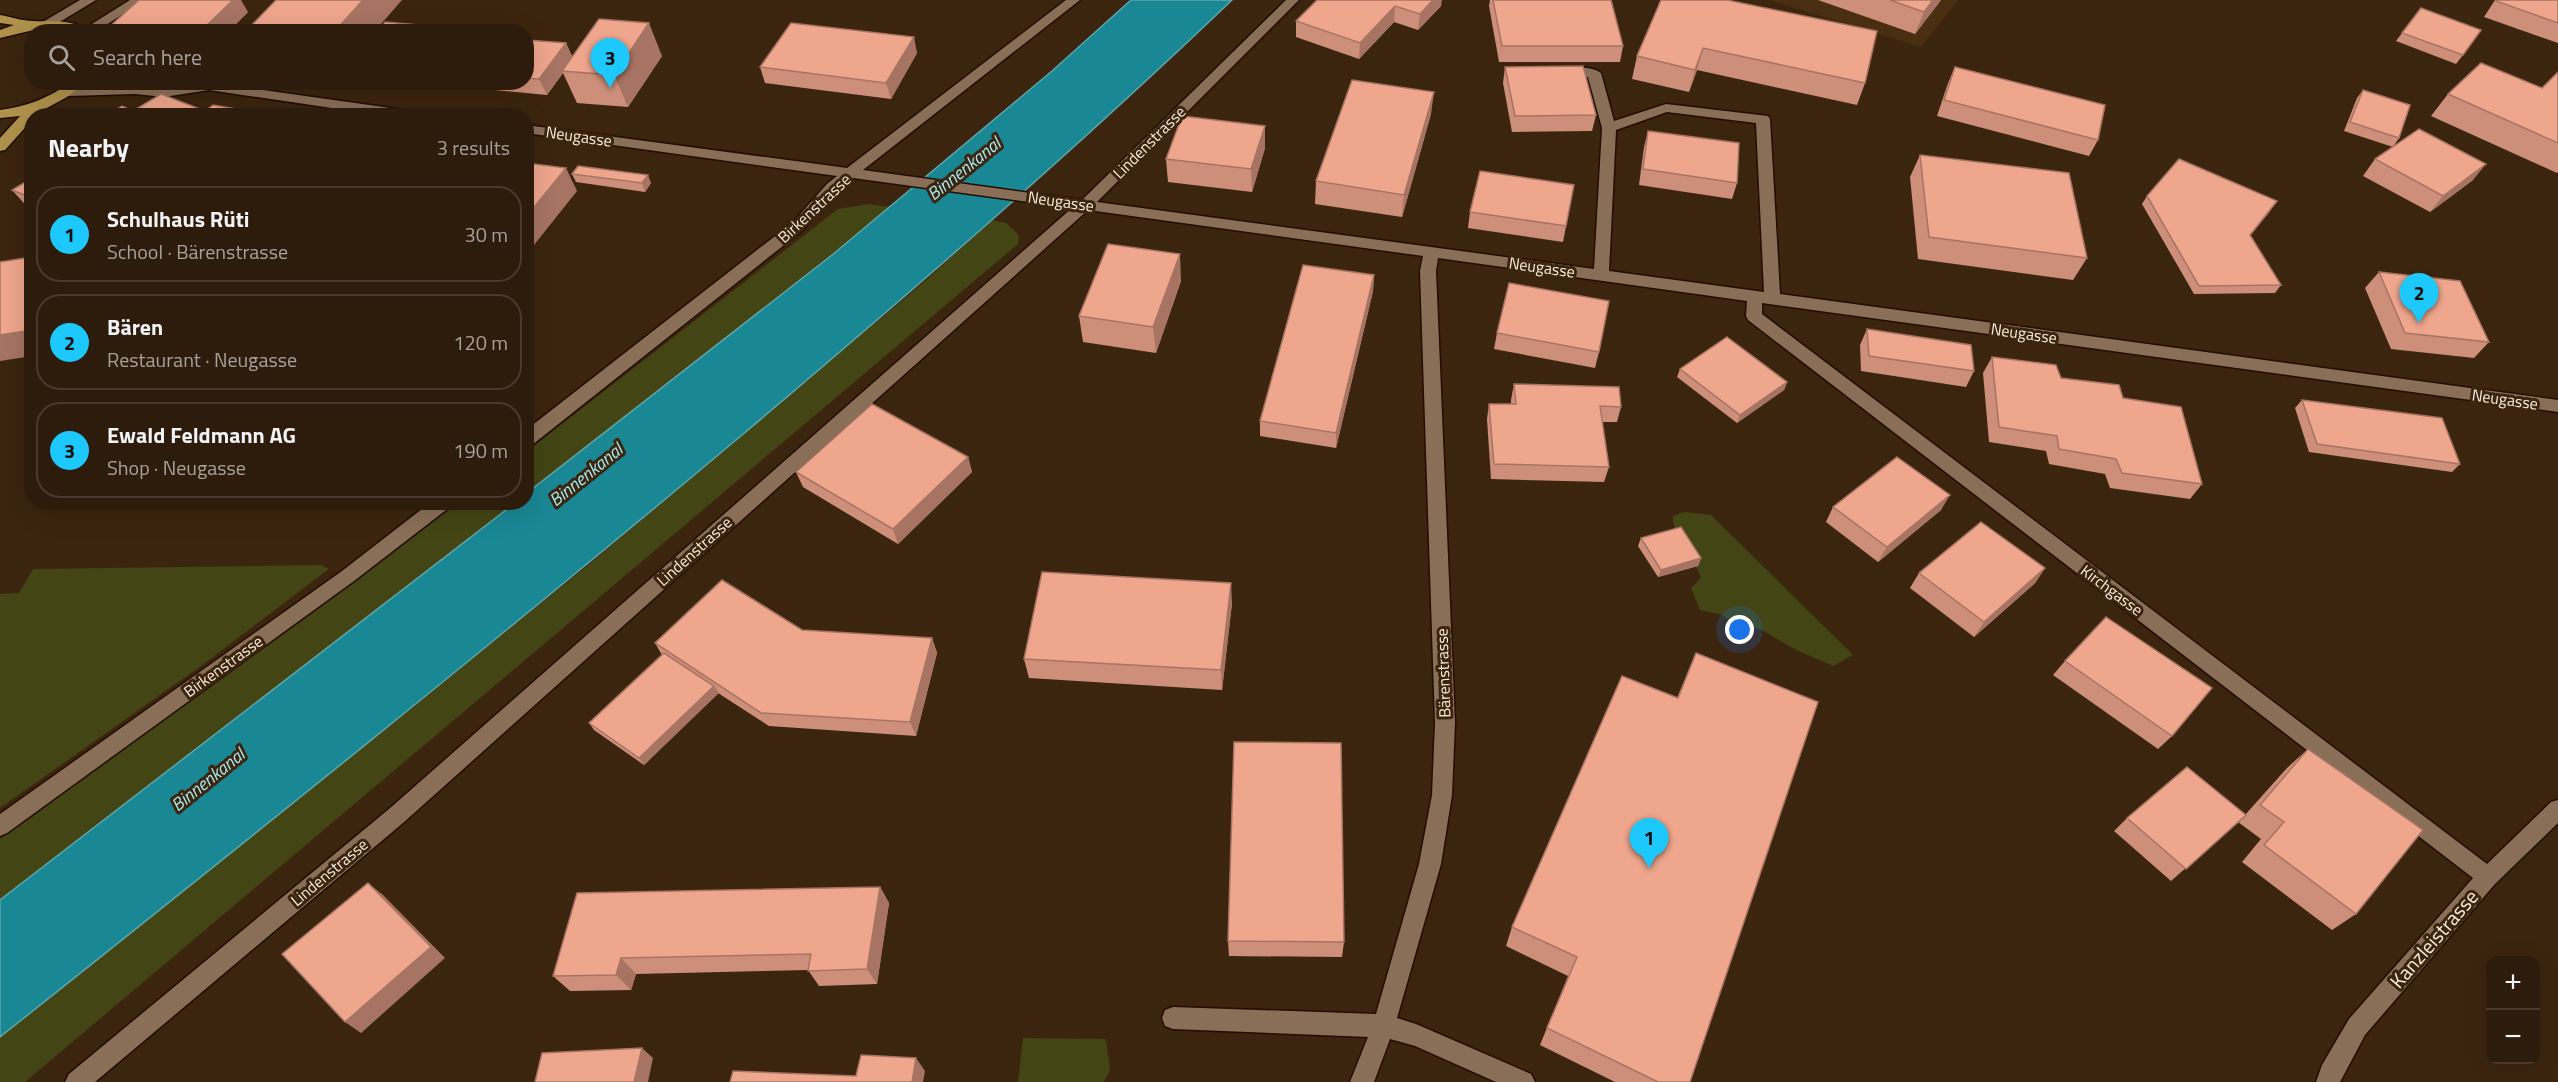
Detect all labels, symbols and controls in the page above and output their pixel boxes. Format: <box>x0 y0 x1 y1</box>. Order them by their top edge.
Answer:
search box <box>24 24 534 90</box>
pin: 3 <box>590 38 630 88</box>
text: Search here <box>93 40 202 74</box>
icon: search <box>45 41 78 74</box>
street label: Lindenstrasse <box>1107 100 1191 184</box>
street label: Neugasse <box>544 119 614 153</box>
text: Nearby <box>48 128 129 167</box>
water label: Binnenkanal <box>921 129 1008 207</box>
text: 3 results <box>437 132 510 163</box>
street label: Birkenstrasse <box>772 168 856 248</box>
street label: Neugasse <box>1026 184 1096 218</box>
text: Schulhaus Rüti <box>107 202 249 236</box>
text: 1 <box>64 219 75 250</box>
text: 30 m <box>464 219 508 250</box>
text: School · Bärenstrasse <box>107 236 288 267</box>
street label: Neugasse <box>1507 250 1577 284</box>
pin: 2 <box>2400 274 2438 323</box>
text: Bären <box>107 310 163 344</box>
street label: Neugasse <box>1989 316 2059 350</box>
text: 2 <box>64 327 75 358</box>
text: 120 m <box>453 327 508 358</box>
text: Restaurant · Neugasse <box>107 344 297 375</box>
street label: Neugasse <box>2470 382 2540 416</box>
text: Ewald Feldmann AG <box>107 418 296 452</box>
text: 3 <box>64 435 75 466</box>
text: 190 m <box>453 435 508 466</box>
water label: Binnenkanal <box>543 435 630 513</box>
text: Shop · Neugasse <box>107 452 246 483</box>
street label: Lindenstrasse <box>651 510 737 592</box>
street label: Kirchgasse <box>2076 559 2148 621</box>
your location <box>1725 615 1754 644</box>
street label: Bärenstrasse <box>1429 628 1457 718</box>
street label: Birkenstrasse <box>178 629 268 703</box>
water label: Binnenkanal <box>165 740 252 818</box>
pin: 1 <box>1630 818 1668 868</box>
street label: Lindenstrasse <box>285 832 373 912</box>
street label: Kanzleistrasse <box>2382 882 2485 995</box>
map controls <box>2486 956 2540 1064</box>
button: + <box>2486 956 2540 1010</box>
button: − <box>2486 1010 2540 1064</box>

